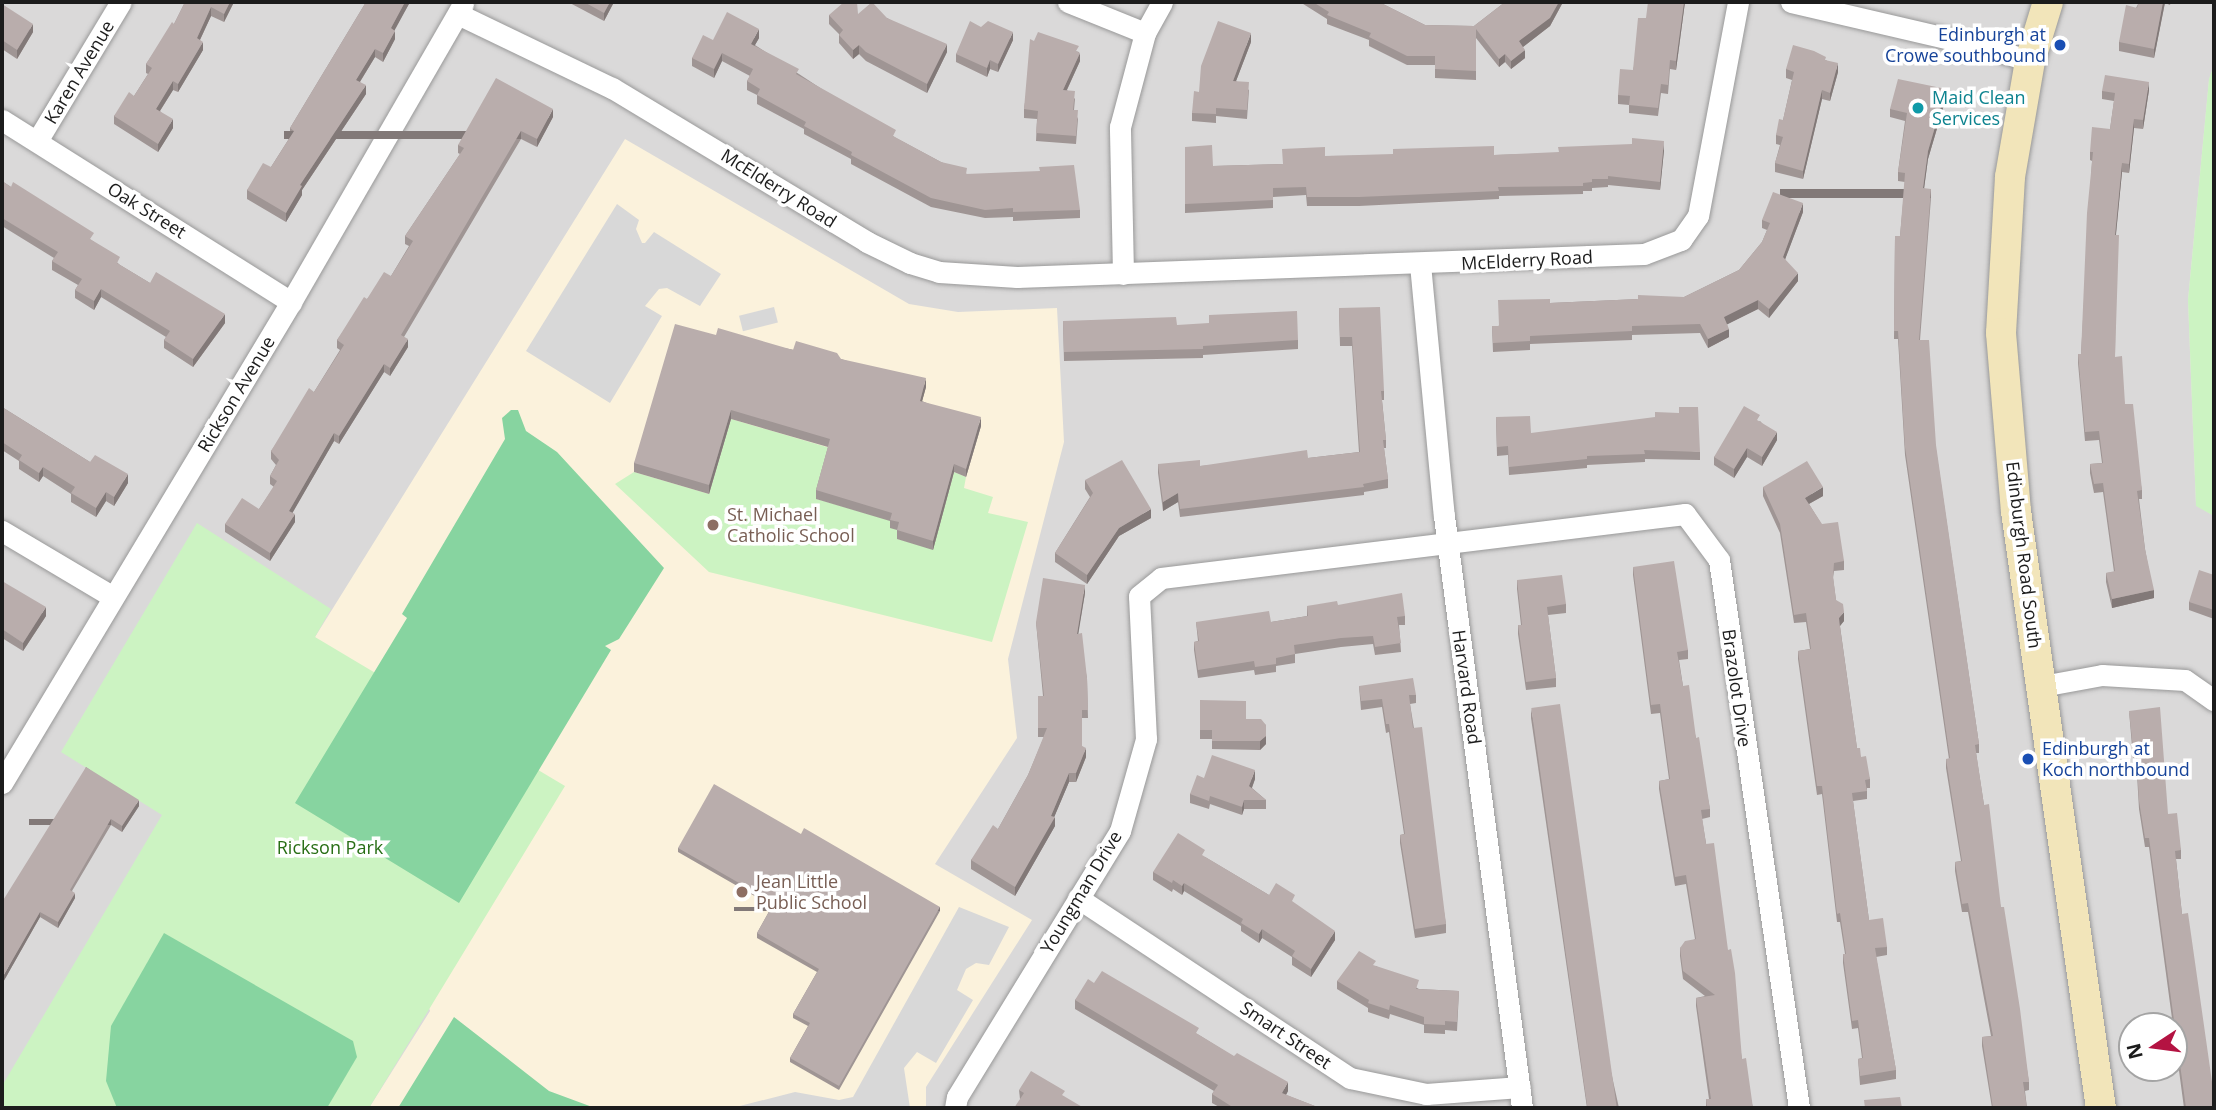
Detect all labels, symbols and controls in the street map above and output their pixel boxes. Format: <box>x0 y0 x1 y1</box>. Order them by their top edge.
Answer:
street label: Karen Avenue <box>40 16 118 128</box>
place label: Edinburgh at Crowe southbound <box>1885 24 2046 66</box>
marker: Edinburgh at Crowe southbound <box>2052 37 2068 53</box>
place label: Maid Clean Services <box>1932 87 2025 130</box>
marker: Maid Clean Services <box>1910 100 1926 116</box>
street label: McElderry Road <box>717 144 841 232</box>
street label: Oak Street <box>104 177 190 243</box>
street label: McElderry Road <box>1461 246 1593 274</box>
street label: Rickson Avenue <box>193 332 279 456</box>
street label: Edinburgh Road South <box>2002 460 2046 650</box>
place label: St. Michael Catholic School <box>727 504 855 546</box>
marker: St. Michael Catholic School <box>705 517 721 533</box>
street label: Harvard Road <box>1448 628 1486 746</box>
street label: Brazolot Drive <box>1718 628 1756 748</box>
place label: Edinburgh at Koch northbound <box>2042 738 2190 780</box>
marker: Edinburgh at Koch northbound <box>2020 751 2036 767</box>
street label: Youngman Drive <box>1036 827 1126 957</box>
park label: Rickson Park <box>277 836 383 858</box>
place label: Jean Little Public School <box>756 871 867 914</box>
marker: Jean Little Public School <box>734 884 750 900</box>
street label: Smart Street <box>1236 997 1336 1073</box>
north arrow <box>2118 1012 2188 1082</box>
text: N <box>2120 1041 2149 1062</box>

